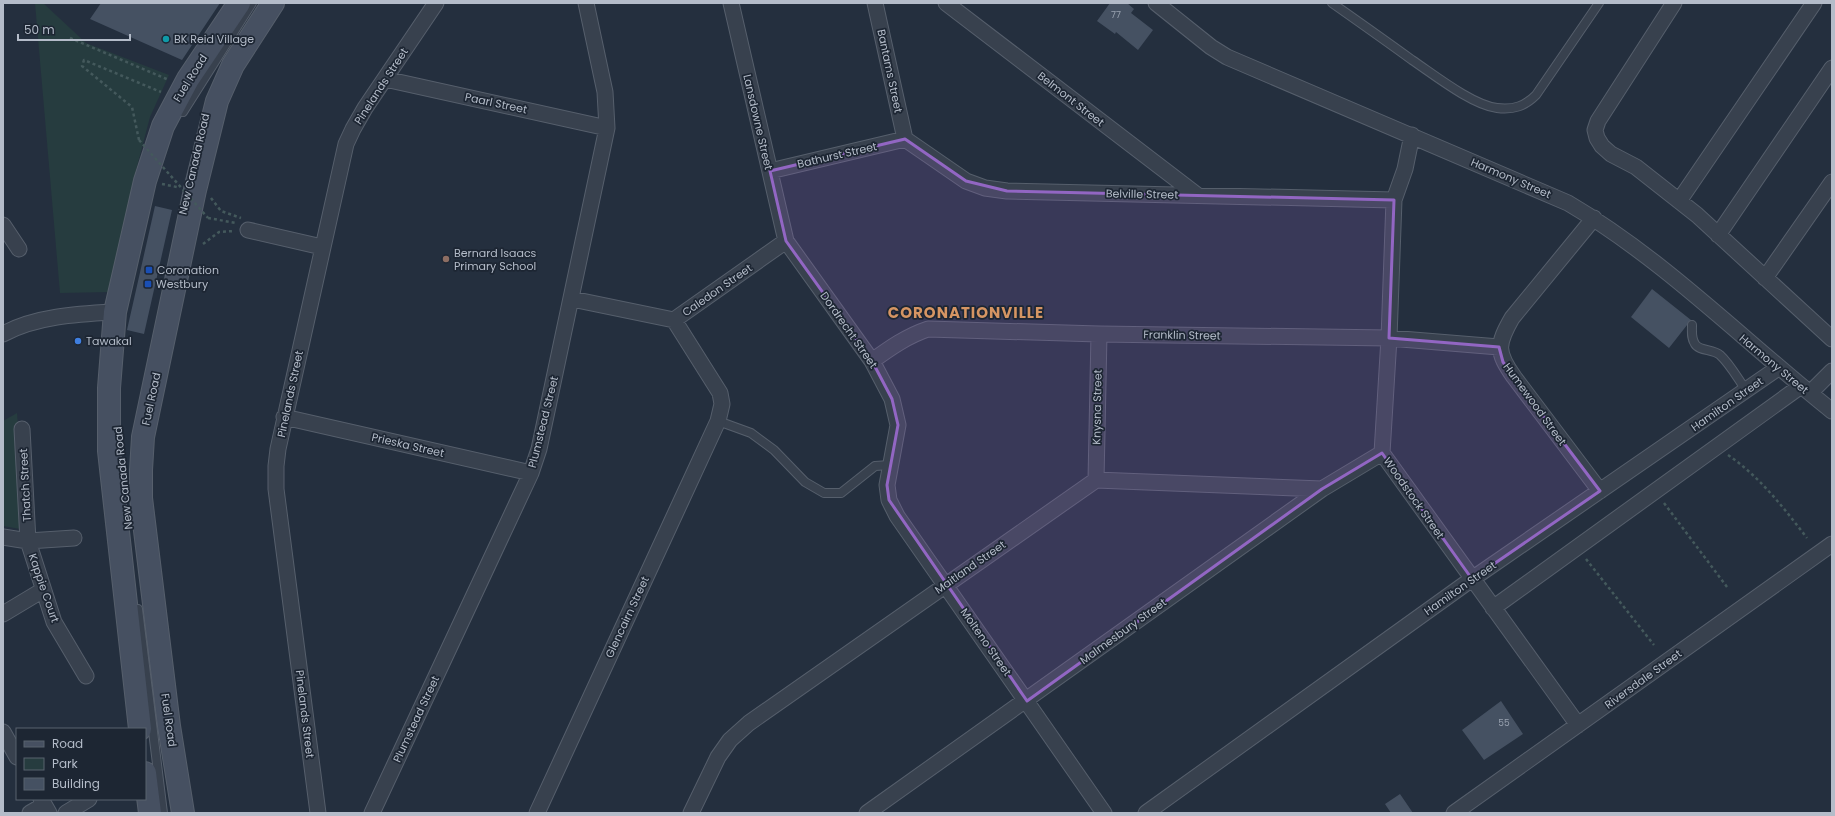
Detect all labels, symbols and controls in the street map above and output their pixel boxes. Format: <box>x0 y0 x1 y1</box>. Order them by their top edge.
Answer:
house number: 77 <box>1111 9 1121 21</box>
scale bar <box>18 16 130 42</box>
text: 50 m <box>24 21 55 38</box>
street label: Bantams Street <box>873 28 907 114</box>
place label: BK Reid Village <box>174 31 254 47</box>
marker: BK Reid Village <box>161 34 171 44</box>
street label: Pinelands Street <box>350 45 412 127</box>
street label: Fuel Road <box>169 51 211 105</box>
street label: Belmont Street <box>1034 68 1108 130</box>
street label: Lansdowne Street <box>739 73 777 171</box>
street label: Paarl Street <box>463 89 529 117</box>
street label: New Canada Road <box>175 112 213 216</box>
street label: Bathurst Street <box>796 138 878 172</box>
street label: Harmony Street <box>1468 154 1554 202</box>
street label: Belville Street <box>1106 185 1178 203</box>
place label: Bernard Isaacs Primary School <box>454 245 537 274</box>
marker: Bernard Isaacs Primary School <box>441 254 451 264</box>
street label: Caledon Street <box>679 260 755 320</box>
place label: Coronation <box>157 262 219 278</box>
marker: Coronation <box>144 265 154 275</box>
place label: Westbury <box>156 276 209 292</box>
marker: Westbury <box>143 279 153 289</box>
street label: Dordrecht Street <box>817 288 881 372</box>
district label: CORONATIONVILLE <box>888 302 1044 323</box>
street label: Franklin Street <box>1143 326 1221 344</box>
street label: Harmony Street <box>1736 330 1812 398</box>
place label: Tawakal <box>86 333 132 349</box>
marker: Tawakal <box>73 336 83 346</box>
street label: Pinelands Street <box>273 349 307 439</box>
street label: Humewood Street <box>1500 359 1570 449</box>
street label: Knysna Street <box>1088 369 1106 445</box>
street label: Fuel Road <box>138 371 164 427</box>
street label: Hamilton Street <box>1688 373 1766 435</box>
street label: Plumstead Street <box>524 374 562 470</box>
street label: New Canada Road <box>110 426 136 530</box>
street label: Prieska Street <box>370 429 446 461</box>
street label: Thatch Street <box>15 448 35 522</box>
street label: Woodstock Street <box>1380 454 1448 542</box>
street label: Maitland Street <box>931 537 1009 597</box>
street label: Kappie Court <box>25 551 63 625</box>
street label: Hamilton Street <box>1421 557 1499 619</box>
street label: Glencairn Street <box>601 574 653 660</box>
street label: Malmesbury Street <box>1076 594 1170 668</box>
street label: Molteno Street <box>957 605 1015 679</box>
street label: Riversdale Street <box>1601 646 1685 712</box>
street label: Pinelands Street <box>292 669 318 759</box>
street label: Plumstead Street <box>389 673 443 765</box>
street label: Fuel Road <box>157 692 181 748</box>
house number: 55 <box>1498 717 1510 729</box>
legend <box>16 728 146 800</box>
text: Road <box>52 735 83 752</box>
text: Park <box>52 755 79 772</box>
text: Building <box>52 775 100 792</box>

